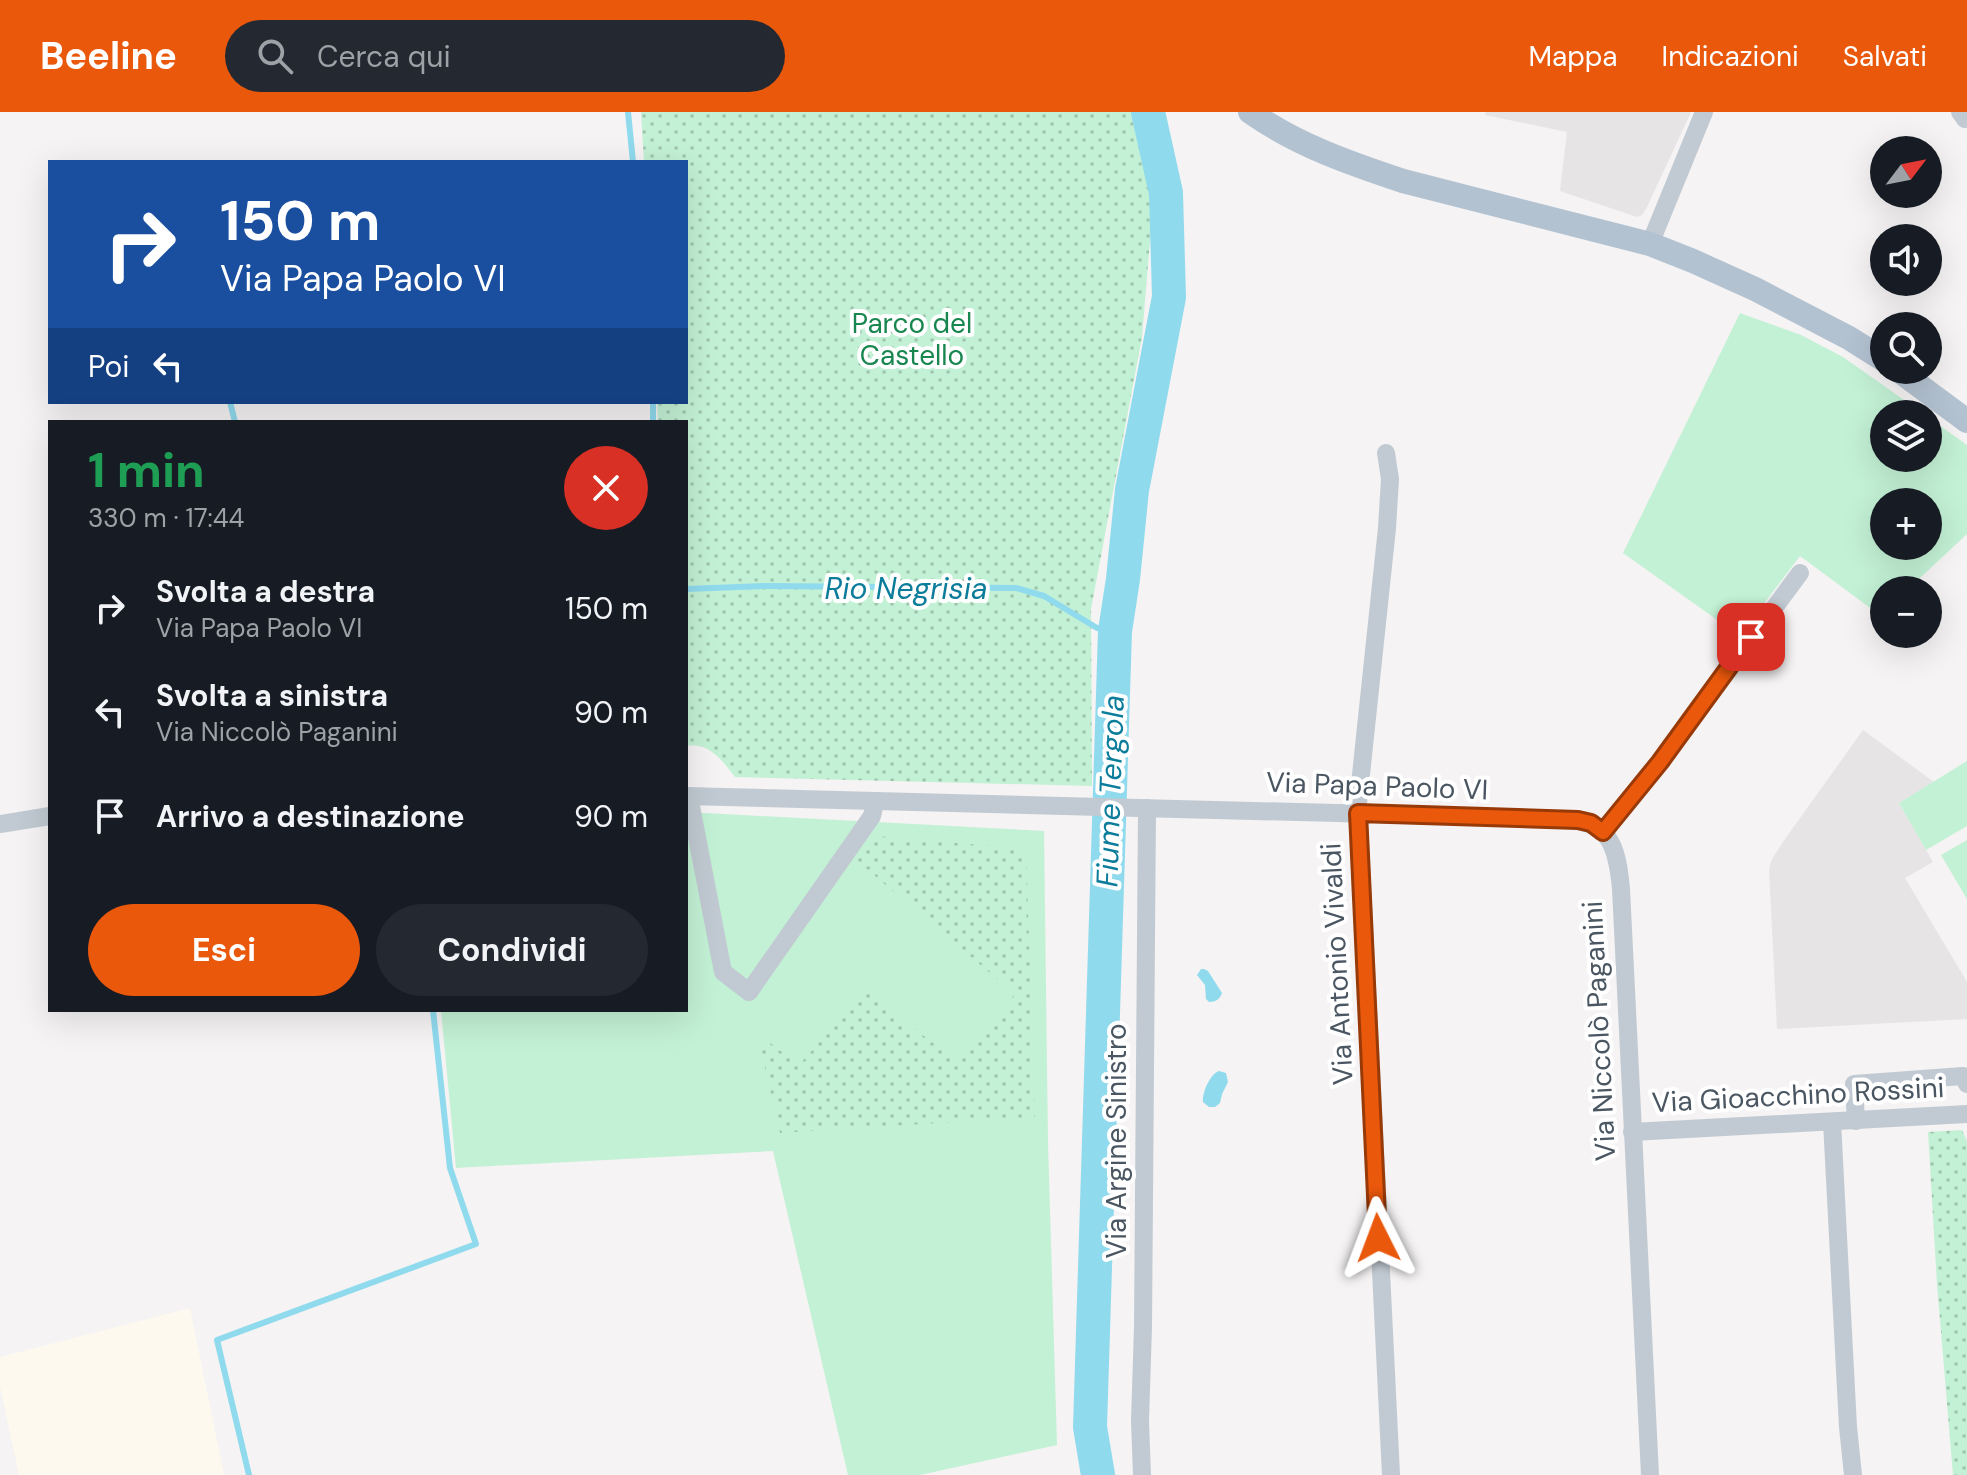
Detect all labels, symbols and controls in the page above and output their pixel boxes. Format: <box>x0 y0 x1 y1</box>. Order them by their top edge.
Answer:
search box <box>225 20 785 92</box>
text: Beeline <box>40 31 177 81</box>
icon: search <box>253 34 297 78</box>
text: Cerca qui <box>317 37 451 76</box>
text: Mappa <box>1529 38 1618 75</box>
text: Indicazioni <box>1662 38 1799 75</box>
text: Salvati <box>1843 38 1927 75</box>
north arrow <box>1870 136 1942 208</box>
map controls <box>1870 136 1942 648</box>
text: 150 m <box>220 184 381 257</box>
icon: right <box>88 192 192 296</box>
button: sound <box>1870 224 1942 296</box>
text: Via Papa Paolo VI <box>220 255 506 302</box>
park label: Parco del Castello <box>852 305 972 374</box>
button: search <box>1870 312 1942 384</box>
icon: left <box>146 344 190 388</box>
text: Poi <box>88 347 130 386</box>
button: layers <box>1870 400 1942 472</box>
text: 1 min <box>88 439 205 502</box>
button: close <box>564 446 648 530</box>
button: + <box>1870 488 1942 560</box>
text: 330 m · 17:44 <box>88 501 244 535</box>
water label: Rio Negrisia <box>824 569 988 608</box>
text: Svolta a destra <box>156 572 375 611</box>
button: − <box>1870 576 1942 648</box>
icon: right <box>88 586 132 630</box>
text: 150 m <box>565 589 648 628</box>
pin <box>1717 603 1785 671</box>
text: Via Papa Paolo VI <box>156 611 362 645</box>
icon: arrive <box>1729 615 1773 659</box>
text: Svolta a sinistra <box>156 676 388 715</box>
icon: left <box>88 690 132 734</box>
text: 90 m <box>574 693 648 732</box>
water label: Fiume Tergola <box>1087 694 1133 888</box>
text: Via Niccolò Paganini <box>156 715 398 749</box>
street label: Via Papa Paolo VI <box>1265 764 1489 808</box>
icon: arrive <box>88 794 132 838</box>
text: Arrivo a destinazione <box>156 797 465 836</box>
text: 90 m <box>574 797 648 836</box>
street label: Via Antonio Vivaldi <box>1312 842 1362 1086</box>
street label: Via Niccolò Paganini <box>1574 900 1624 1162</box>
button: Esci <box>88 904 360 996</box>
button: Condividi <box>376 904 648 996</box>
street label: Via Argine Sinistro <box>1098 1023 1135 1259</box>
street label: Via Gioacchino Rossini <box>1651 1069 1945 1121</box>
position arrow <box>1336 1196 1420 1280</box>

